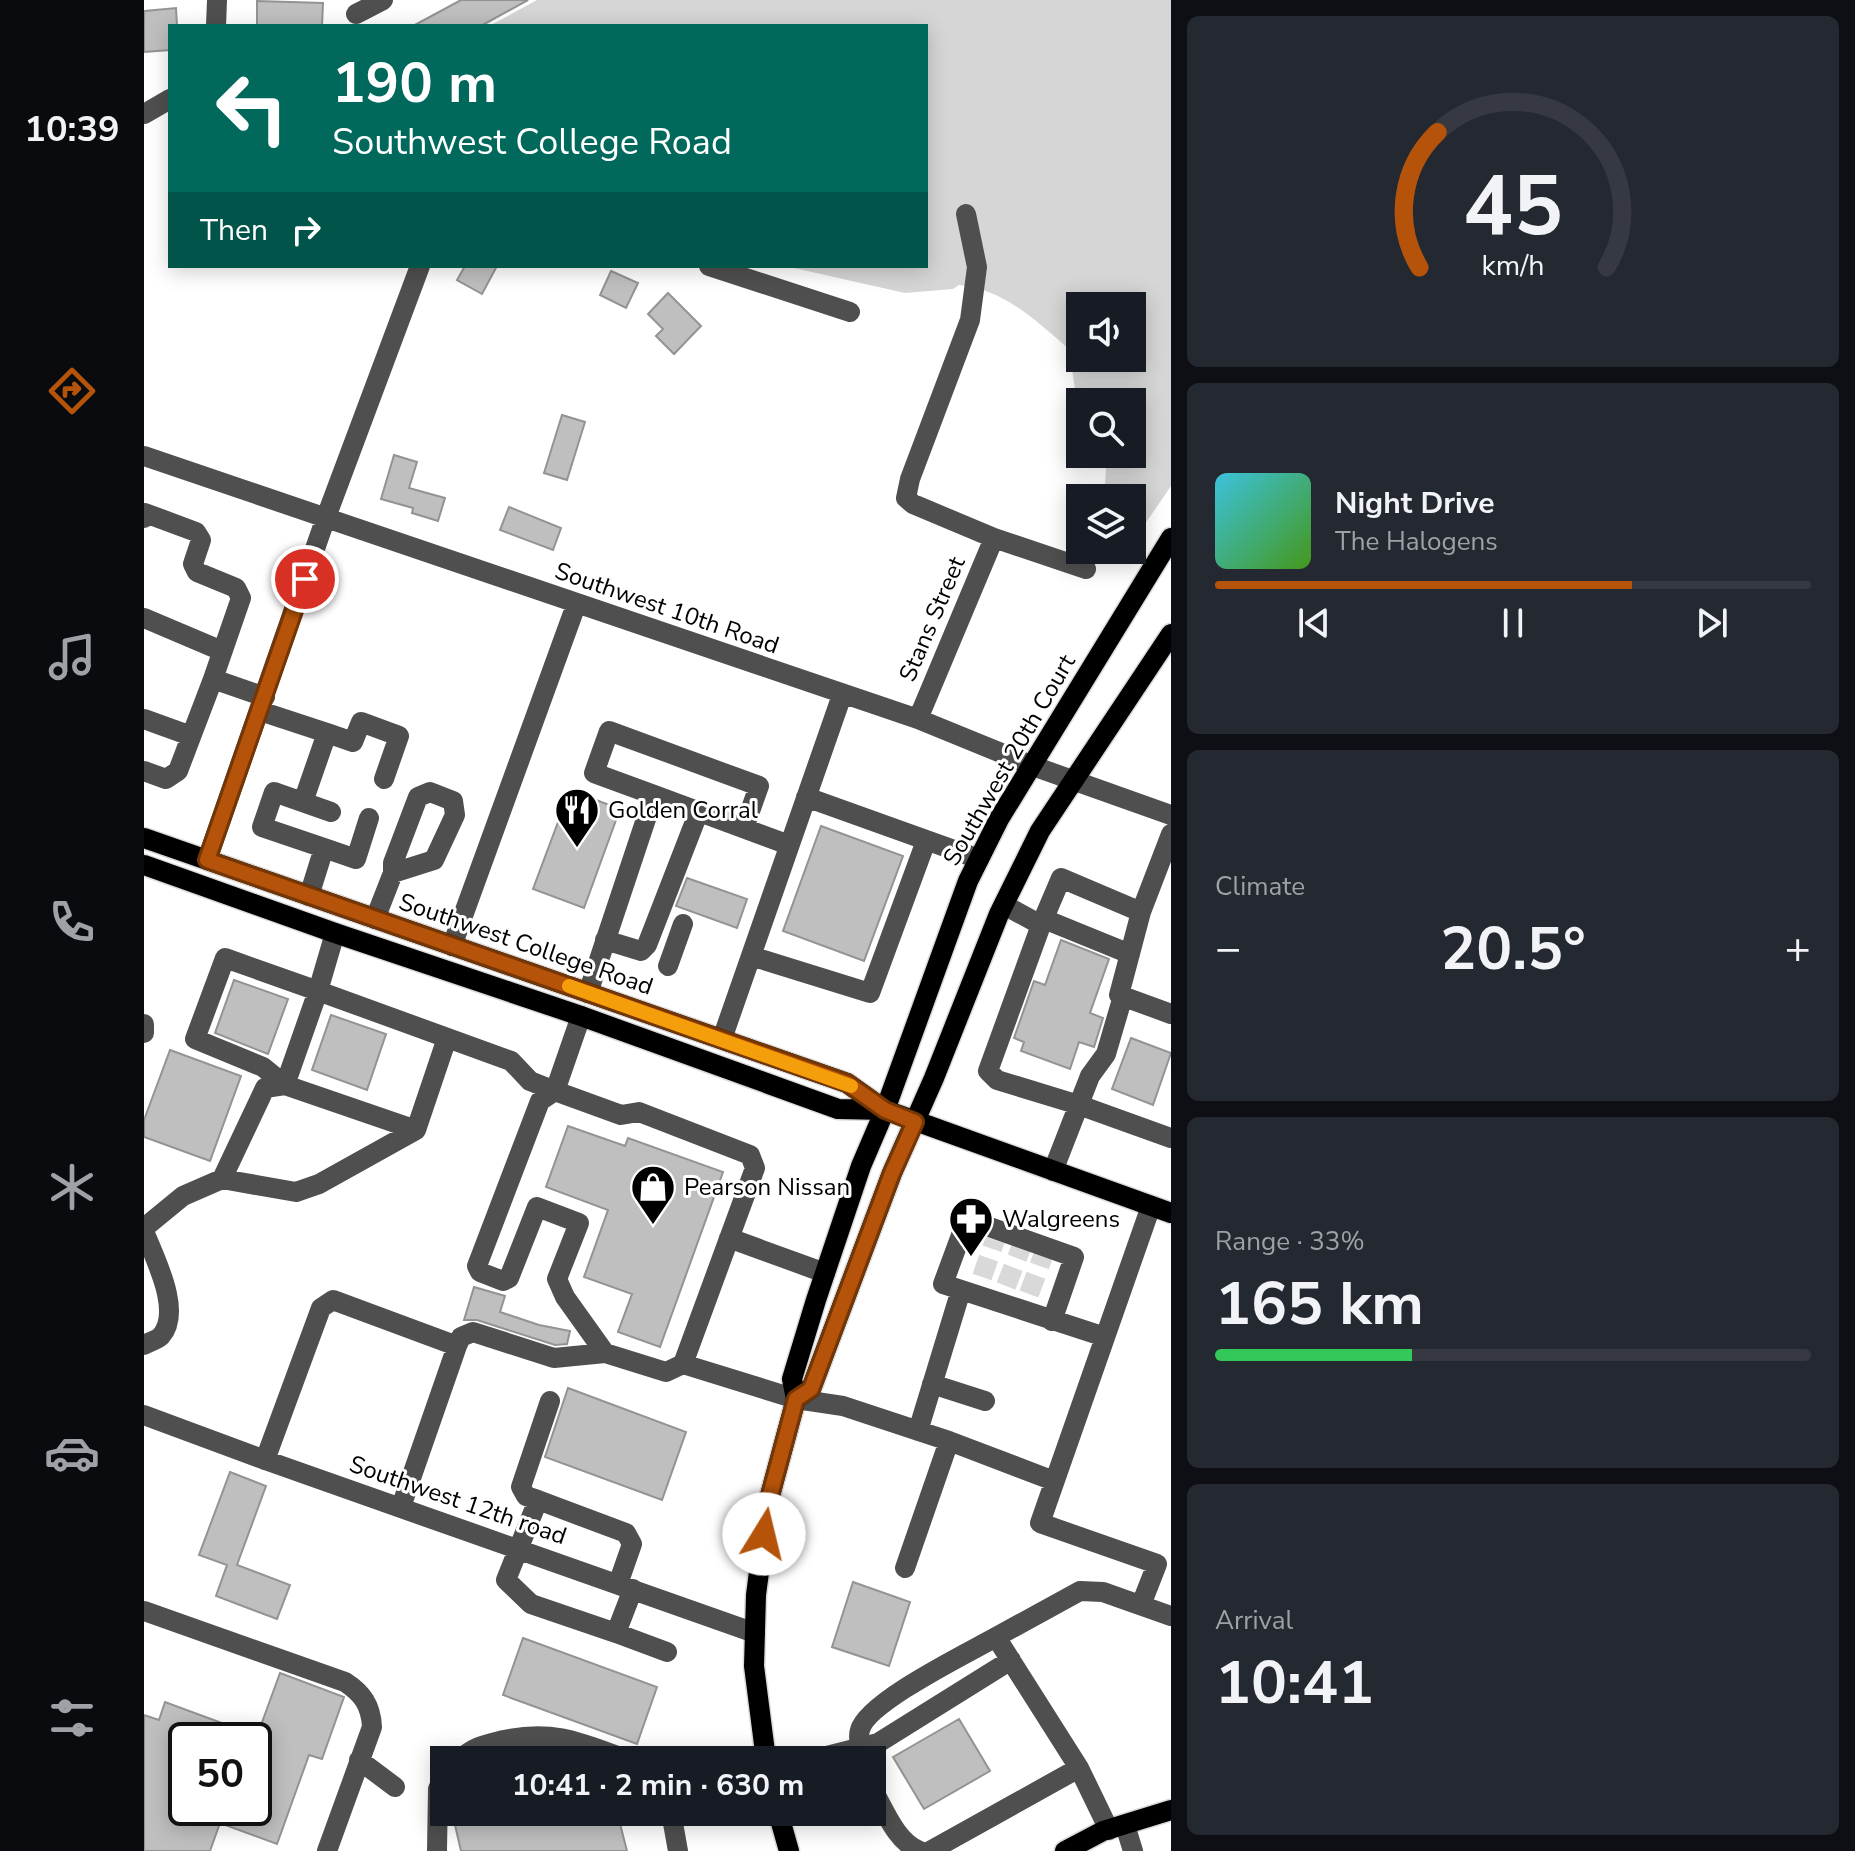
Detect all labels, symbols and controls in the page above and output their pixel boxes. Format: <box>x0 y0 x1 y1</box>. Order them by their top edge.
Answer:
text: 190 m <box>332 45 497 122</box>
icon: left <box>200 56 304 160</box>
text: 10:39 <box>24 105 120 154</box>
text: Southwest College Road <box>332 118 732 167</box>
text: 45 <box>1463 149 1563 262</box>
icon: right <box>284 208 328 252</box>
text: Then <box>200 210 268 251</box>
text: km/h <box>1482 246 1544 285</box>
map controls <box>1066 292 1146 564</box>
button: sound <box>1066 292 1146 372</box>
icon: directions <box>44 363 100 419</box>
button: search <box>1066 388 1146 468</box>
text: Night Drive <box>1335 483 1494 524</box>
button: layers <box>1066 484 1146 564</box>
text: The Halogens <box>1335 524 1498 559</box>
pin <box>271 545 339 613</box>
street label: Stans Street <box>891 551 973 686</box>
street label: Southwest 10th Road <box>551 555 783 661</box>
icon: arrive <box>283 557 327 601</box>
icon: previous <box>1292 601 1336 645</box>
icon: pause <box>1491 601 1535 645</box>
icon: next <box>1690 601 1734 645</box>
icon: music <box>44 629 100 685</box>
street label: Southwest 20th Court <box>935 648 1083 871</box>
restaurant icon: Golden Corral <box>553 786 601 849</box>
place label: Golden Corral <box>608 794 758 826</box>
text: Climate <box>1215 869 1305 904</box>
street label: Southwest College Road <box>395 885 657 1003</box>
icon: phone <box>44 894 100 950</box>
text: 20.5° <box>1440 908 1586 990</box>
text: − <box>1215 919 1241 979</box>
text: + <box>1785 919 1811 979</box>
icon: climate <box>44 1159 100 1215</box>
shop icon: Pearson Nissan <box>629 1163 677 1226</box>
place label: Pearson Nissan <box>684 1171 850 1203</box>
pharmacy icon: Walgreens <box>947 1195 995 1258</box>
place label: Walgreens <box>1002 1203 1120 1235</box>
text: Range · 33% <box>1215 1224 1365 1259</box>
text: 165 km <box>1215 1263 1424 1345</box>
icon: car <box>44 1425 100 1481</box>
street label: Southwest 12th road <box>345 1448 571 1552</box>
position arrow <box>722 1492 806 1576</box>
text: Arrival <box>1215 1603 1293 1638</box>
text: 10:41 <box>1215 1642 1374 1724</box>
icon: filters <box>44 1690 100 1746</box>
speed limit sign: 50 <box>168 1722 272 1826</box>
text: 10:41 · 2 min · 630 m <box>512 1765 804 1806</box>

